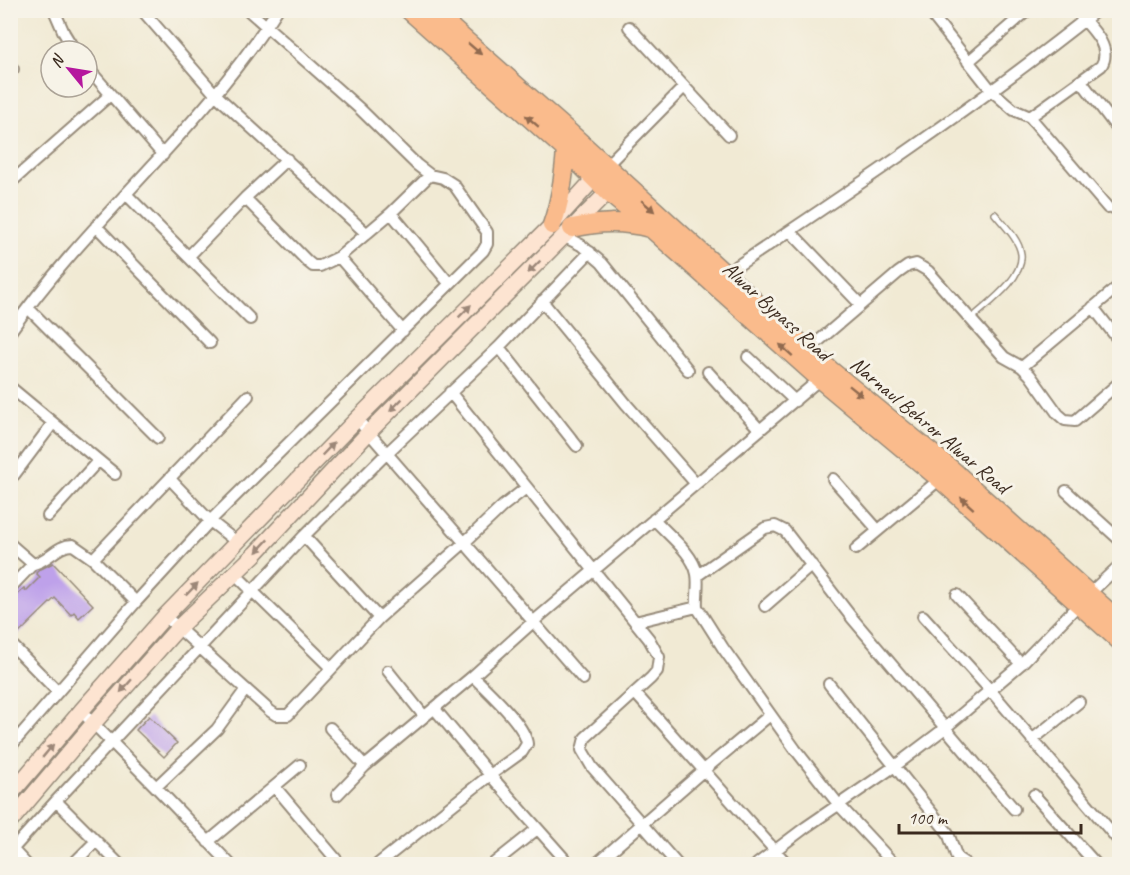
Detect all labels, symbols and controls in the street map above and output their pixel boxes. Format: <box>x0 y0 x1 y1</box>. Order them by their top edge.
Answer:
north arrow <box>39 39 99 99</box>
one-way arrow <box>467 42 482 55</box>
text: N <box>46 50 70 71</box>
one-way arrow <box>525 115 540 128</box>
one-way arrow <box>641 199 656 213</box>
street label: Alwar Bypass Road <box>718 256 839 369</box>
one-way arrow <box>528 259 542 273</box>
one-way arrow <box>458 305 472 319</box>
one-way arrow <box>779 343 794 357</box>
street label: Narnaul Behror Alwar Road <box>845 351 1018 502</box>
one-way arrow <box>849 385 864 397</box>
one-way arrow <box>390 397 404 411</box>
one-way arrow <box>320 443 334 457</box>
one-way arrow <box>960 497 975 510</box>
one-way arrow <box>256 538 269 553</box>
one-way arrow <box>184 583 198 597</box>
one-way arrow <box>119 678 133 693</box>
one-way arrow <box>41 743 54 758</box>
scale bar <box>899 797 1080 835</box>
text: 100 m <box>908 807 949 829</box>

